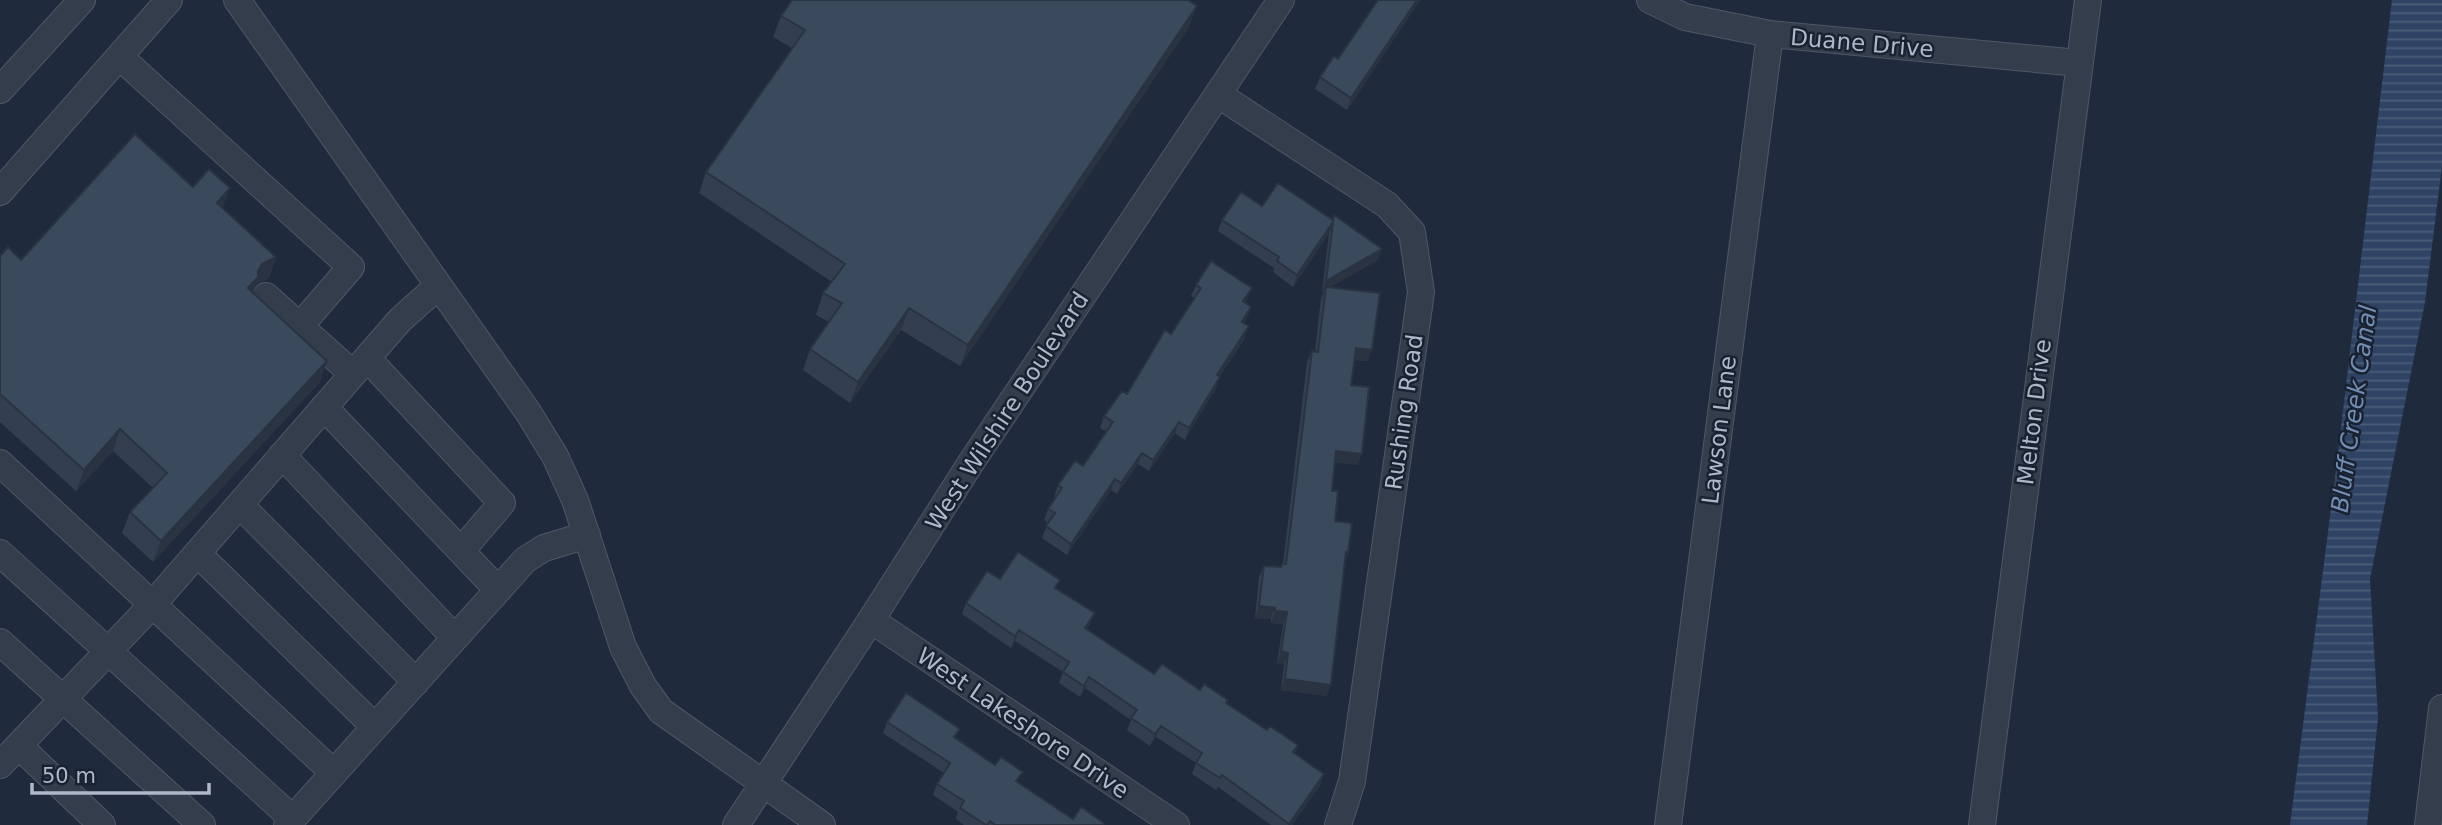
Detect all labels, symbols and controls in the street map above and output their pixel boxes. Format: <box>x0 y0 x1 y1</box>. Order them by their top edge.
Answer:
street label: Duane Drive <box>1789 24 1935 62</box>
street label: West Wilshire Boulevard <box>920 287 1094 535</box>
water label: Bluff Creek Canal <box>2326 303 2382 514</box>
street label: Rushing Road <box>1380 333 1428 491</box>
street label: Melton Drive <box>2012 338 2056 486</box>
street label: Lawson Lane <box>1697 354 1741 506</box>
street label: West Lakeshore Drive <box>912 642 1134 804</box>
scale bar <box>32 752 208 796</box>
text: 50 m <box>42 764 96 788</box>

